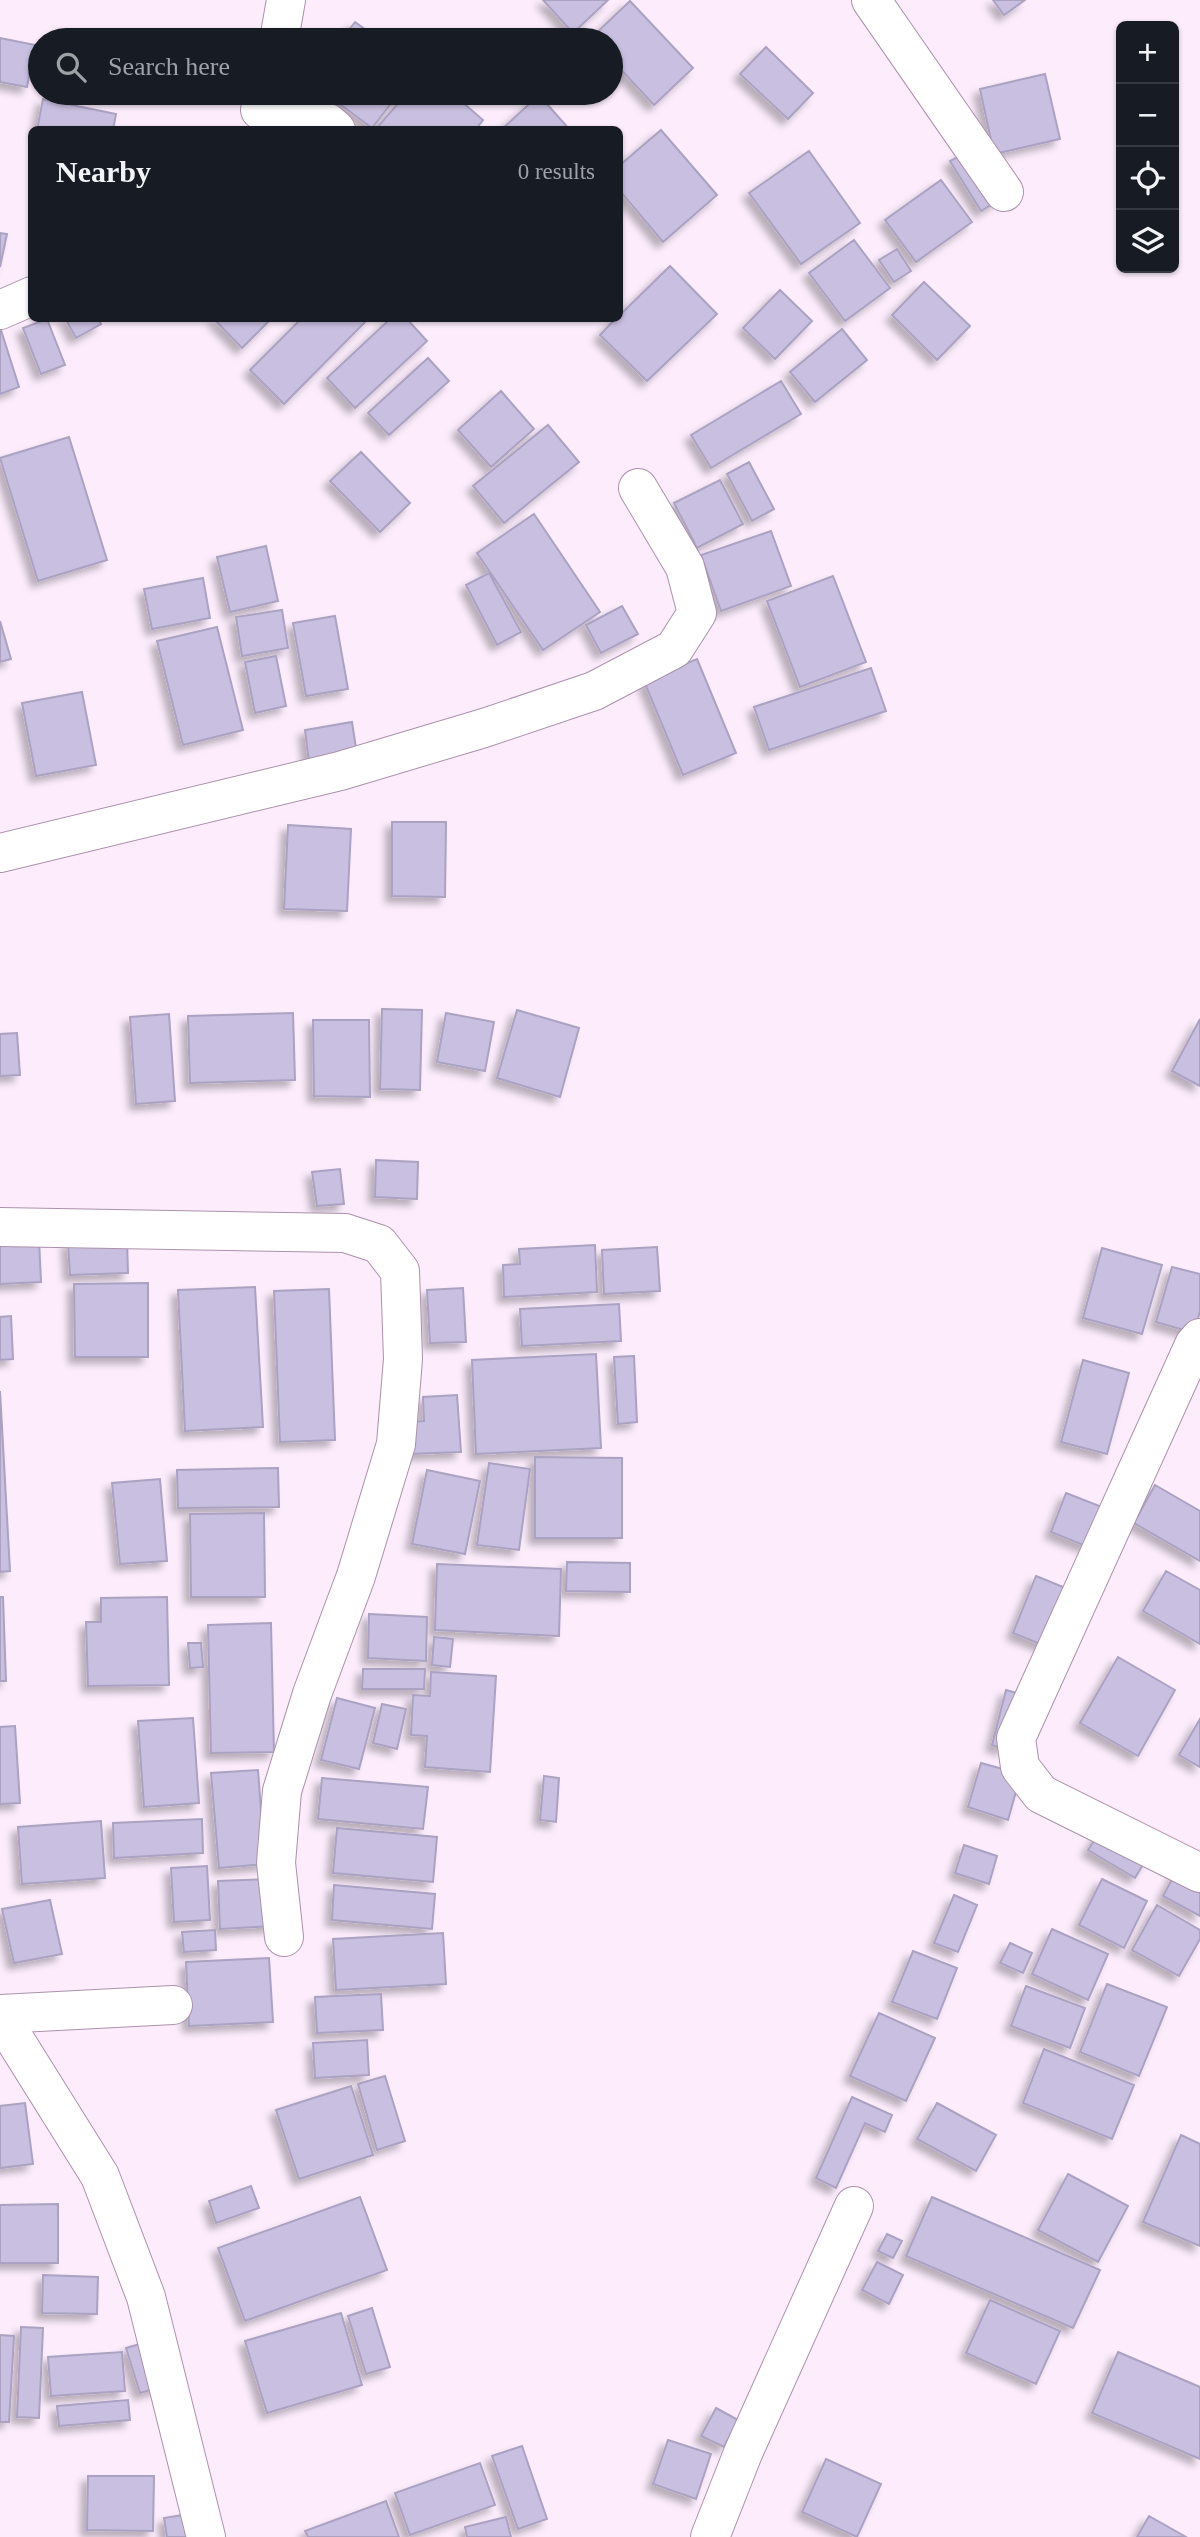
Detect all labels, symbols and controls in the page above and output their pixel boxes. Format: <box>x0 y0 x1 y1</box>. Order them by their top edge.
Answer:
map controls <box>1116 21 1179 273</box>
button: + <box>1116 21 1179 84</box>
search box <box>28 28 623 105</box>
icon: search <box>52 48 90 86</box>
text: Search here <box>108 52 230 81</box>
button: − <box>1116 84 1179 147</box>
button: locate <box>1116 147 1179 210</box>
text: Nearby <box>56 155 151 188</box>
text: 0 results <box>518 159 595 184</box>
button: layers <box>1116 210 1179 273</box>

